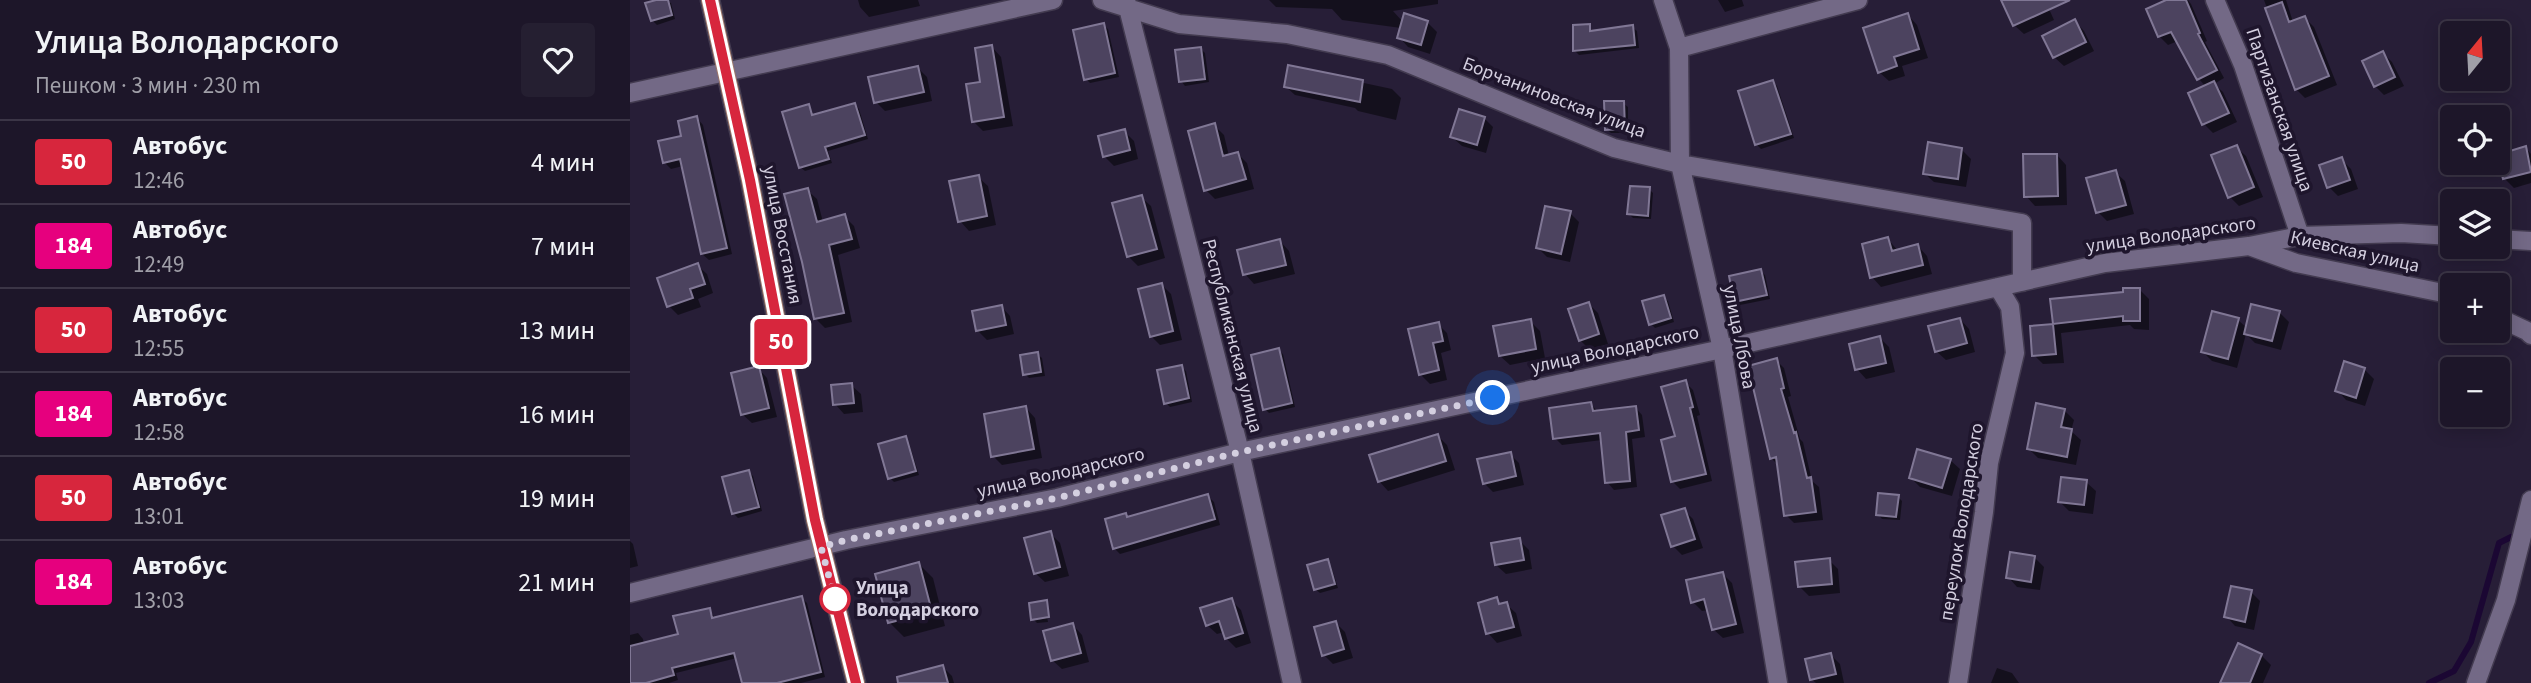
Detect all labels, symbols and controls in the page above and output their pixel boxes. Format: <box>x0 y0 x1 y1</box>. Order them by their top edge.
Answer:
text: Улица Володарского <box>35 19 339 66</box>
north arrow <box>2440 21 2510 91</box>
map controls <box>2440 21 2510 427</box>
button: heart <box>521 23 595 97</box>
street label: Партизанская улица <box>2238 25 2320 195</box>
street label: Борчаниновская улица <box>1459 51 1649 145</box>
text: Пешком · 3 мин · 230 m <box>35 69 261 102</box>
button: locate <box>2440 105 2510 175</box>
text: Автобус <box>133 127 227 164</box>
text: 50 <box>61 144 86 179</box>
text: 4 мин <box>531 144 595 181</box>
street label: улица Восстания <box>755 163 809 307</box>
text: 12:46 <box>133 164 184 197</box>
button: layers <box>2440 189 2510 259</box>
street label: улица Володарского <box>2084 210 2258 260</box>
text: Автобус <box>133 211 227 248</box>
street label: Киевская улица <box>2288 224 2422 280</box>
text: 184 <box>54 228 93 263</box>
text: 7 мин <box>531 228 595 265</box>
street label: Республиканская улица <box>1195 236 1269 436</box>
text: 12:49 <box>133 248 184 281</box>
button: + <box>2440 273 2510 343</box>
street label: улица Лбова <box>1716 283 1762 391</box>
text: Автобус <box>133 295 227 332</box>
text: 50 <box>61 312 86 347</box>
text: 13 мин <box>518 312 595 349</box>
line badge: 50 <box>750 319 812 365</box>
street label: улица Володарского <box>1529 319 1701 381</box>
text: 50 <box>768 324 794 359</box>
text: 12:55 <box>133 332 184 365</box>
button: − <box>2440 357 2510 427</box>
text: Автобус <box>133 379 227 416</box>
your location <box>1475 380 1510 415</box>
text: 184 <box>54 396 93 431</box>
text: 16 мин <box>518 396 595 433</box>
text: 12:58 <box>133 416 184 449</box>
street label: переулок Володарского <box>1933 421 1991 623</box>
street label: улица Володарского <box>975 441 1147 505</box>
text: Автобус <box>133 463 227 500</box>
text: 50 <box>61 480 86 515</box>
text: 19 мин <box>518 480 595 517</box>
text: 13:01 <box>133 500 184 533</box>
text: Автобус <box>133 547 227 584</box>
text: 184 <box>54 564 93 599</box>
text: 21 мин <box>518 564 595 601</box>
place label: Улица Володарского <box>856 575 979 624</box>
text: 13:03 <box>133 584 184 617</box>
marker: Улица Володарского <box>820 584 850 614</box>

